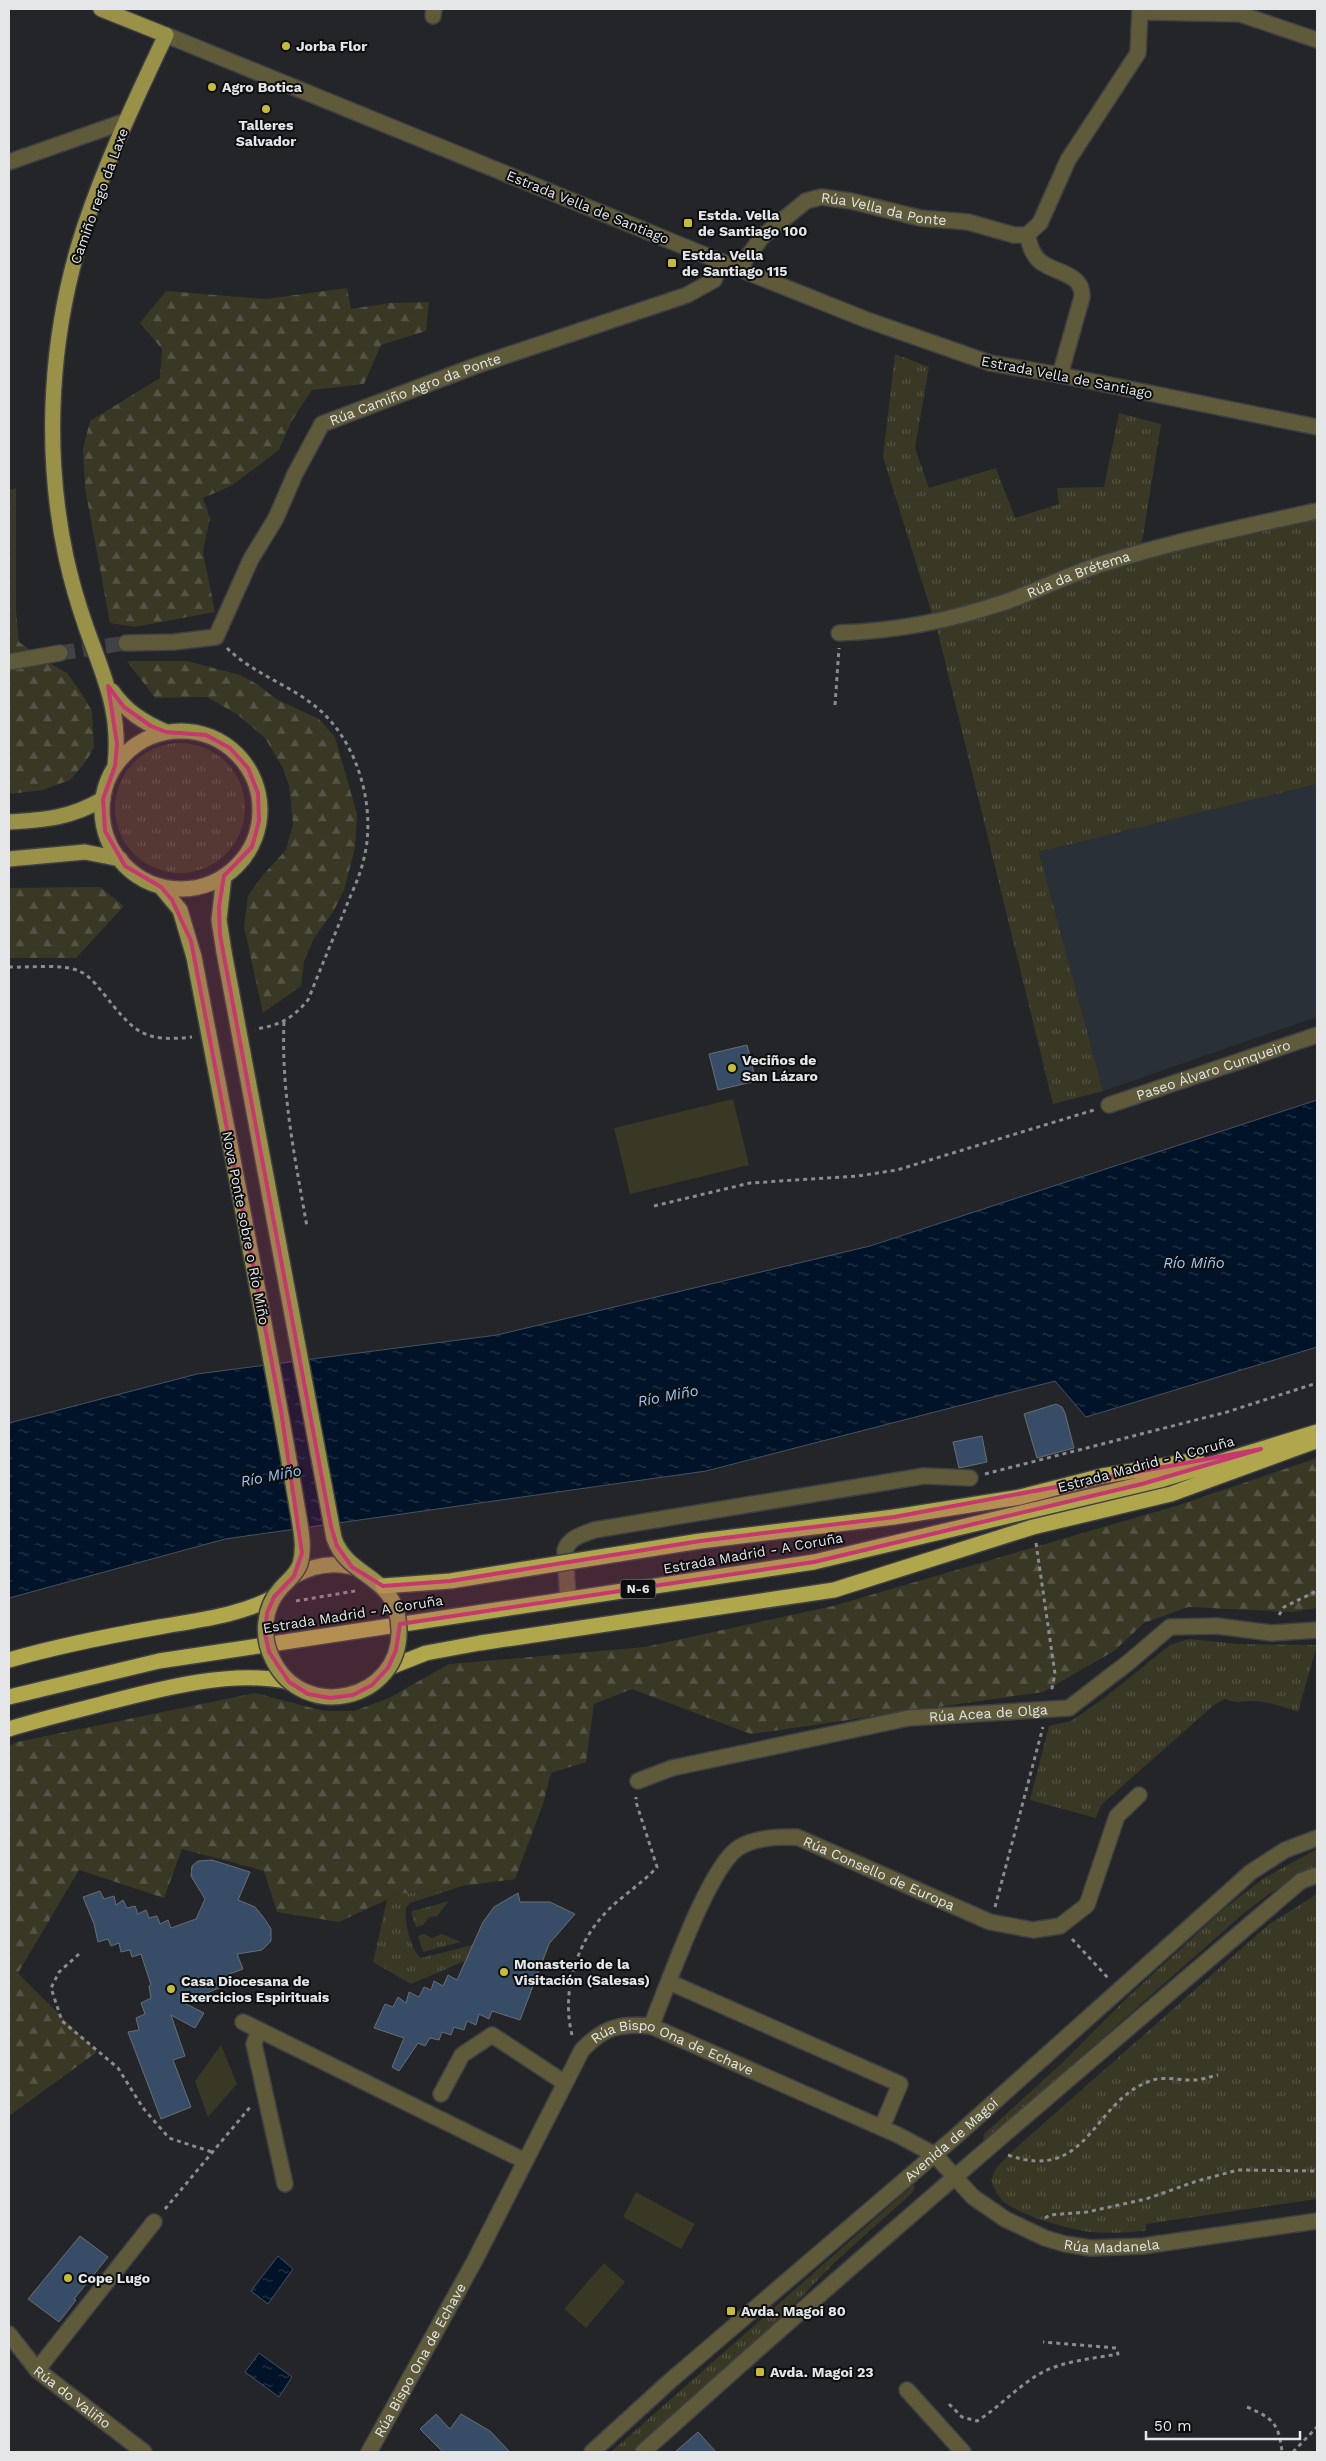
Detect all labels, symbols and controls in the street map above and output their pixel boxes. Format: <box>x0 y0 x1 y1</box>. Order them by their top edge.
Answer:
place label: Jorba Flor <box>296 38 367 54</box>
marker: Jorba Flor <box>280 40 292 52</box>
place label: Agro Botica <box>222 79 303 95</box>
marker: Agro Botica <box>206 81 218 93</box>
marker: Talleres Salvador <box>260 103 272 115</box>
place label: Talleres Salvador <box>236 117 296 149</box>
street label: Camiño rego da Laxe <box>67 126 131 266</box>
street label: Estrada Vella de Santiago <box>504 167 672 247</box>
street label: Rúa Vella da Ponte <box>820 189 947 228</box>
place label: Estda. Vella de Santiago 100 <box>698 207 807 239</box>
marker: Estda. Vella de Santiago 100 <box>682 217 694 229</box>
place label: Estda. Vella de Santiago 115 <box>682 247 787 279</box>
marker: Estda. Vella de Santiago 115 <box>666 257 678 269</box>
street label: Rúa Camiño Agro da Ponte <box>327 350 503 428</box>
street label: Estrada Vella de Santiago <box>980 353 1154 401</box>
street label: Rúa da Brétema <box>1024 548 1132 601</box>
street label: Paseo Álvaro Cunqueiro <box>1134 1037 1292 1103</box>
place label: Veciños de San Lázaro <box>742 1052 818 1084</box>
marker: Veciños de San Lázaro <box>726 1062 738 1074</box>
street label: Nova Ponte sobre o Río Miño <box>219 1130 273 1326</box>
water label: Río Miño <box>1163 1254 1225 1272</box>
water label: Río Miño <box>636 1381 700 1411</box>
street label: Estrada Madrid - A Coruña <box>1056 1433 1236 1495</box>
water label: Río Miño <box>239 1461 303 1491</box>
street label: Estrada Madrid - A Coruña <box>662 1529 844 1577</box>
road number: N-6 <box>620 1580 656 1598</box>
street label: Estrada Madrid - A Coruña <box>262 1592 444 1636</box>
street label: Rúa Acea de Olga <box>928 1701 1048 1725</box>
street label: Rúa Consello de Europa <box>801 1833 957 1913</box>
place label: Monasterio de la Visitación (Salesas) <box>514 1956 650 1988</box>
marker: Monasterio de la Visitación (Salesas) <box>498 1966 510 1978</box>
place label: Casa Diocesana de Exercicios Espirituais <box>181 1973 330 2005</box>
marker: Casa Diocesana de Exercicios Espirituais <box>165 1983 177 1995</box>
street label: Rúa Bispo Ona de Echave <box>587 2017 756 2078</box>
street label: Avenida de Magoi <box>901 2095 1001 2185</box>
street label: Rúa Madanela <box>1063 2236 1160 2256</box>
place label: Cope Lugo <box>78 2270 150 2286</box>
marker: Cope Lugo <box>62 2272 74 2284</box>
street label: Rúa Bispo Ona de Echave <box>371 2280 469 2440</box>
place label: Avda. Magoi 80 <box>741 2303 846 2319</box>
marker: Avda. Magoi 80 <box>725 2305 737 2317</box>
street label: Rúa do Valiño <box>30 2362 114 2432</box>
place label: Avda. Magoi 23 <box>770 2364 874 2380</box>
marker: Avda. Magoi 23 <box>754 2366 766 2378</box>
scale bar <box>1146 2408 1300 2440</box>
text: 50 m <box>1154 2417 1191 2435</box>

